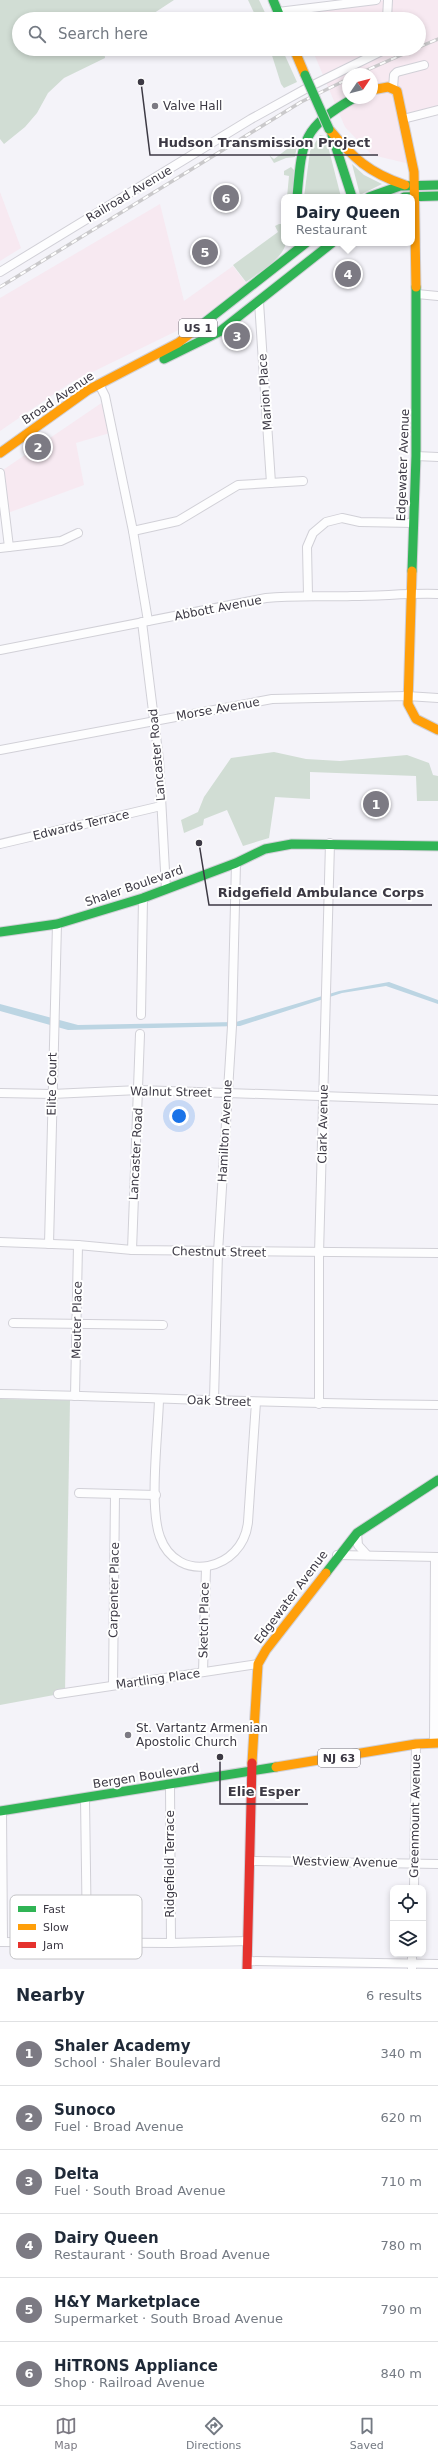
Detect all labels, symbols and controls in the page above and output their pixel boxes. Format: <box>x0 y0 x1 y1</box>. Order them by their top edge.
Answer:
search box <box>12 12 426 56</box>
icon: search <box>26 23 48 45</box>
text: Search here <box>58 25 148 43</box>
north arrow <box>342 68 378 104</box>
place label: Valve Hall <box>163 99 222 113</box>
marker: Valve Hall <box>150 101 160 111</box>
callout: Hudson Transmission Project <box>150 130 378 155</box>
text: Hudson Transmission Project <box>158 135 370 150</box>
street label: Railroad Avenue <box>84 163 174 225</box>
pin: 6 <box>213 183 239 213</box>
popup <box>281 194 415 246</box>
text: Dairy Queen <box>296 204 400 222</box>
text: Restaurant <box>296 222 367 237</box>
pin: 5 <box>192 237 218 267</box>
pin: 4 <box>335 259 361 289</box>
road number: US 1 <box>179 319 217 337</box>
pin: 3 <box>224 321 250 351</box>
street label: Marion Place <box>255 353 275 431</box>
street label: Broad Avenue <box>19 369 97 427</box>
street label: Edgewater Avenue <box>394 408 412 522</box>
pin: 2 <box>25 432 51 462</box>
street label: Abbott Avenue <box>173 593 263 623</box>
street label: Morse Avenue <box>175 695 261 723</box>
street label: Lancaster Road <box>146 708 168 802</box>
pin: 1 <box>363 789 389 819</box>
street label: Edwards Terrace <box>31 807 131 843</box>
street label: Shaler Boulevard <box>83 863 185 909</box>
callout: Ridgefield Ambulance Corps <box>209 880 432 905</box>
text: Ridgefield Ambulance Corps <box>218 885 424 900</box>
street label: Elite Court <box>44 1052 60 1116</box>
street label: Hamilton Avenue <box>215 1079 235 1183</box>
street label: Walnut Street <box>130 1084 212 1100</box>
street label: Clark Avenue <box>315 1084 331 1164</box>
your location <box>169 1106 189 1126</box>
street label: Lancaster Road <box>127 1107 145 1201</box>
street label: Chestnut Street <box>172 1244 267 1260</box>
street label: Meuter Place <box>69 1281 85 1359</box>
street label: Oak Street <box>187 1393 252 1409</box>
street label: Carpenter Place <box>106 1542 122 1638</box>
street label: Edgewater Avenue <box>251 1548 331 1646</box>
street label: Sketch Place <box>196 1582 212 1658</box>
street label: Martling Place <box>115 1666 201 1692</box>
place label: St. Vartantz Armenian Apostolic Church <box>136 1721 268 1749</box>
marker: St. Vartantz Armenian Apostolic Church <box>123 1730 133 1740</box>
road number: NJ 63 <box>318 1749 360 1767</box>
street label: Greenmount Avenue <box>407 1754 423 1878</box>
street label: Bergen Boulevard <box>92 1761 200 1791</box>
callout: Elie Esper <box>220 1779 308 1804</box>
text: Elie Esper <box>228 1784 301 1799</box>
street label: Ridgefield Terrace <box>163 1810 177 1918</box>
street label: Westview Avenue <box>292 1854 398 1870</box>
map controls <box>390 1885 426 1957</box>
button: locate <box>390 1885 426 1921</box>
legend <box>10 1895 142 1959</box>
text: Fast <box>43 1903 66 1916</box>
text: Slow <box>43 1921 69 1934</box>
button: layers <box>390 1921 426 1957</box>
text: Jam <box>42 1939 64 1952</box>
text: Nearby <box>16 1985 85 2005</box>
text: 6 results <box>366 1988 422 2003</box>
text: Shaler Academy <box>54 2037 190 2055</box>
text: 1 <box>24 2046 34 2061</box>
text: 340 m <box>380 2046 422 2061</box>
text: School · Shaler Boulevard <box>54 2055 221 2070</box>
text: Sunoco <box>54 2101 116 2119</box>
text: 2 <box>24 2110 34 2125</box>
text: 620 m <box>380 2110 422 2125</box>
text: Fuel · Broad Avenue <box>54 2119 184 2134</box>
text: Delta <box>54 2165 99 2183</box>
text: 3 <box>24 2174 34 2189</box>
text: 710 m <box>380 2174 422 2189</box>
text: Fuel · South Broad Avenue <box>54 2183 226 2198</box>
text: Dairy Queen <box>54 2229 159 2247</box>
text: 4 <box>24 2238 34 2253</box>
text: 780 m <box>380 2238 422 2253</box>
text: Restaurant · South Broad Avenue <box>54 2247 270 2262</box>
text: H&Y Marketplace <box>54 2293 200 2311</box>
text: 5 <box>24 2302 34 2317</box>
text: 790 m <box>380 2302 422 2317</box>
text: Supermarket · South Broad Avenue <box>54 2311 283 2326</box>
text: HiTRONS Appliance <box>54 2357 218 2375</box>
text: 6 <box>24 2366 34 2381</box>
text: 840 m <box>380 2366 422 2381</box>
text: Shop · Railroad Avenue <box>54 2375 205 2390</box>
tab: Map <box>54 2415 77 2452</box>
tab: Directions <box>186 2415 241 2452</box>
tab: Saved <box>350 2415 384 2452</box>

